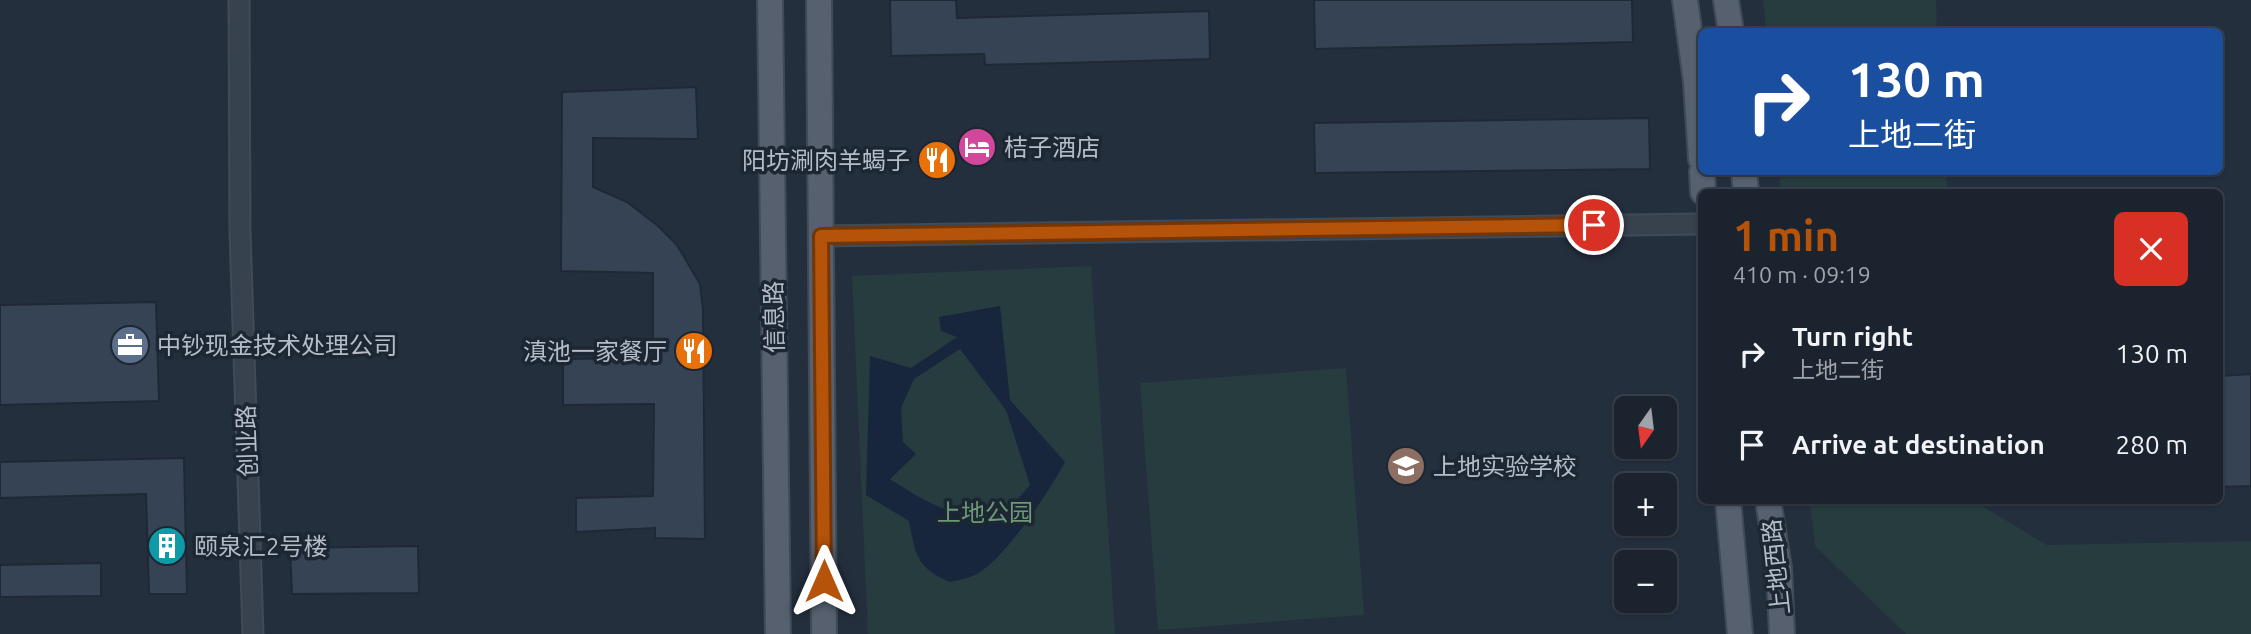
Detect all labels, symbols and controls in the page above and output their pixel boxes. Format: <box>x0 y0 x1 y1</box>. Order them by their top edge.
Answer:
text: 130 m <box>1848 51 1985 106</box>
icon: right <box>1733 56 1824 147</box>
text: 上地二街 <box>1848 116 1976 152</box>
hotel icon: 桔子酒店 <box>956 126 998 168</box>
place label: 桔子酒店 <box>1004 134 1100 161</box>
restaurant icon: 阳坊涮肉羊蝎子 <box>916 139 958 181</box>
place label: 阳坊涮肉羊蝎子 <box>742 147 910 174</box>
pin <box>1564 195 1624 255</box>
icon: arrive <box>1575 206 1613 244</box>
text: 1 min <box>1733 212 1839 259</box>
button: close <box>2114 212 2188 286</box>
text: 410 m · 09:19 <box>1733 262 1871 287</box>
street label: 信息路 <box>760 281 788 353</box>
text: Turn right <box>1792 322 1913 351</box>
office icon: 中钞现金技术处理公司 <box>109 324 151 366</box>
restaurant icon: 滇池一家餐厅 <box>673 330 715 372</box>
place label: 中钞现金技术处理公司 <box>157 332 397 359</box>
icon: right <box>1733 335 1771 373</box>
place label: 滇池一家餐厅 <box>523 338 667 365</box>
text: 130 m <box>2116 339 2188 368</box>
text: 上地二街 <box>1792 357 1884 382</box>
north arrow <box>1614 396 1676 458</box>
map controls <box>1614 396 1677 613</box>
street label: 创业路 <box>232 405 262 477</box>
icon: arrive <box>1733 426 1771 464</box>
text: Arrive at destination <box>1792 430 2045 459</box>
text: 280 m <box>2116 430 2188 459</box>
school or university icon: 上地实验学校 <box>1385 445 1427 487</box>
place label: 上地实验学校 <box>1433 453 1577 480</box>
button: + <box>1614 473 1677 536</box>
park label: 上地公园 <box>937 499 1033 526</box>
street label: 上地西路 <box>1758 518 1794 616</box>
building icon: 颐泉汇2号楼 <box>146 525 188 567</box>
place label: 颐泉汇2号楼 <box>194 533 328 560</box>
position arrow <box>787 544 861 618</box>
button: − <box>1614 550 1677 613</box>

